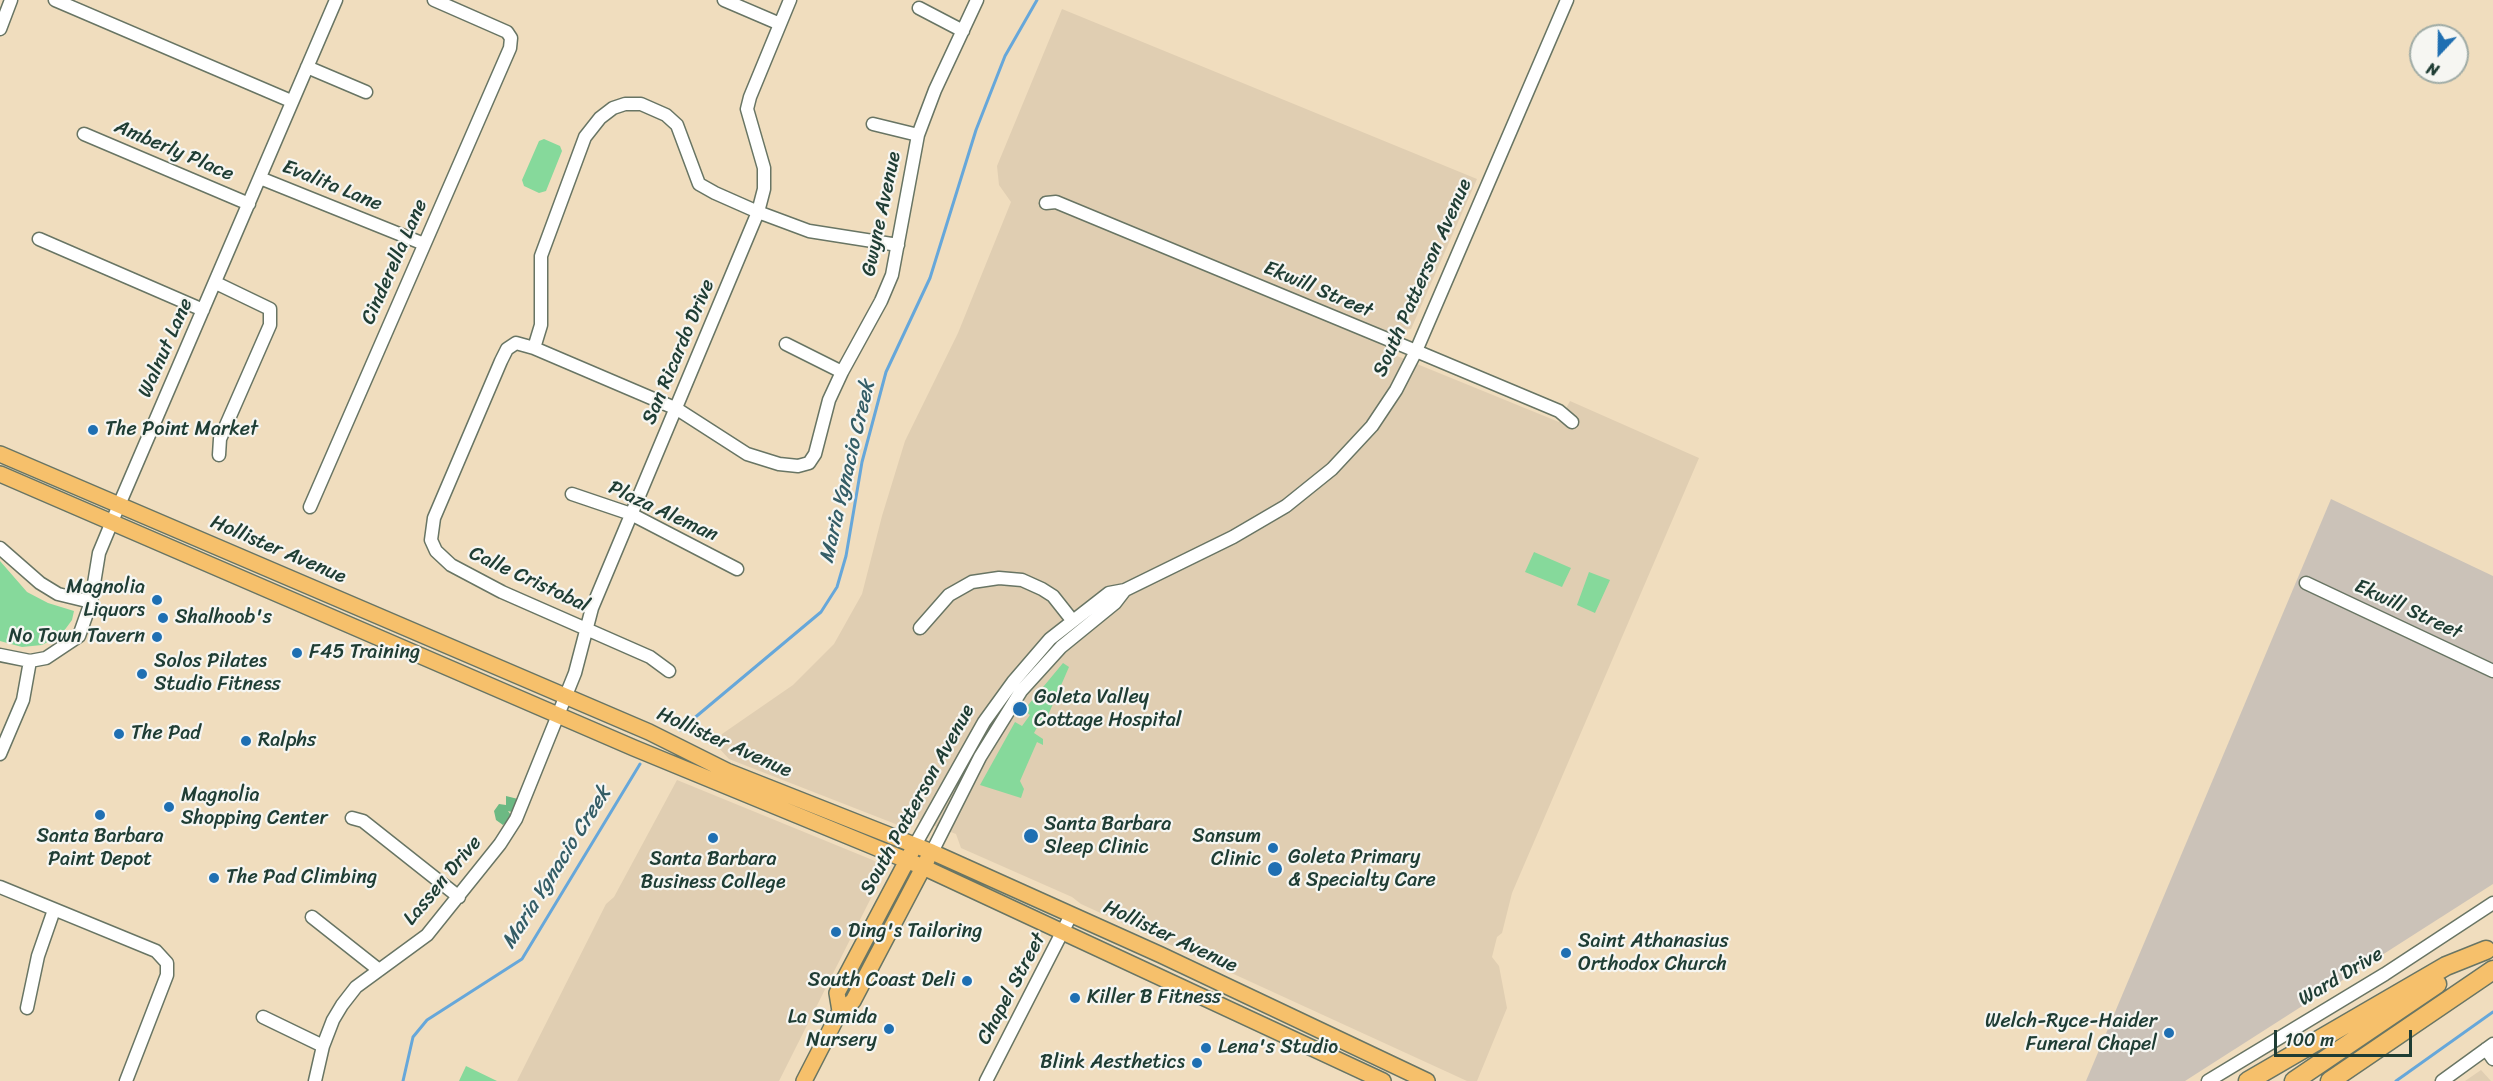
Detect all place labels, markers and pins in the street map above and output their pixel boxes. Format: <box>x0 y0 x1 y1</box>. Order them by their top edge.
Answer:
place label: The Point Market <box>105 418 258 442</box>
marker: The Point Market <box>86 423 100 437</box>
place label: Magnolia Liquors <box>66 576 145 623</box>
marker: Magnolia Liquors <box>150 593 164 607</box>
place label: Shalhoob's <box>175 606 272 630</box>
marker: Shalhoob's <box>156 611 170 625</box>
place label: No Town Tavern <box>9 625 145 649</box>
marker: No Town Tavern <box>150 630 164 644</box>
place label: F45 Training <box>309 641 420 665</box>
marker: F45 Training <box>290 646 304 660</box>
place label: Solos Pilates Studio Fitness <box>154 650 281 697</box>
marker: Solos Pilates Studio Fitness <box>135 667 149 681</box>
place label: Goleta Valley Cottage Hospital <box>1034 686 1182 733</box>
marker: Goleta Valley Cottage Hospital <box>1011 700 1029 718</box>
place label: The Pad <box>131 722 201 746</box>
marker: The Pad <box>112 727 126 741</box>
place label: Ralphs <box>258 729 316 753</box>
marker: Ralphs <box>239 734 253 748</box>
place label: Magnolia Shopping Center <box>181 784 328 831</box>
marker: Magnolia Shopping Center <box>162 800 176 814</box>
marker: Santa Barbara Paint Depot <box>93 808 107 822</box>
place label: Santa Barbara Sleep Clinic <box>1044 813 1171 860</box>
place label: Santa Barbara Paint Depot <box>36 825 164 872</box>
place label: Sansum Clinic <box>1192 825 1261 872</box>
marker: Santa Barbara Sleep Clinic <box>1022 827 1040 845</box>
marker: Santa Barbara Business College <box>706 831 720 845</box>
marker: Sansum Clinic <box>1266 841 1280 855</box>
place label: Goleta Primary & Specialty Care <box>1288 846 1436 893</box>
place label: Santa Barbara Business College <box>640 848 786 895</box>
marker: Goleta Primary & Specialty Care <box>1266 860 1284 878</box>
place label: The Pad Climbing <box>226 866 377 890</box>
marker: The Pad Climbing <box>207 871 221 885</box>
place label: Ding's Tailoring <box>848 920 982 944</box>
marker: Ding's Tailoring <box>829 925 843 939</box>
place label: Saint Athanasius Orthodox Church <box>1578 930 1729 977</box>
marker: Saint Athanasius Orthodox Church <box>1559 946 1573 960</box>
place label: South Coast Deli <box>808 969 955 993</box>
marker: South Coast Deli <box>960 974 974 988</box>
place label: Killer B Fitness <box>1087 986 1221 1010</box>
marker: Killer B Fitness <box>1068 991 1082 1005</box>
place label: La Sumida Nursery <box>788 1006 877 1053</box>
place label: Welch-Ryce-Haider Funeral Chapel <box>1985 1010 2157 1057</box>
marker: La Sumida Nursery <box>882 1022 896 1036</box>
marker: Welch-Ryce-Haider Funeral Chapel <box>2162 1026 2176 1040</box>
place label: Lena's Studio <box>1218 1036 1338 1060</box>
marker: Lena's Studio <box>1199 1041 1213 1055</box>
place label: Blink Aesthetics <box>1040 1051 1185 1075</box>
marker: Blink Aesthetics <box>1190 1056 1204 1070</box>

